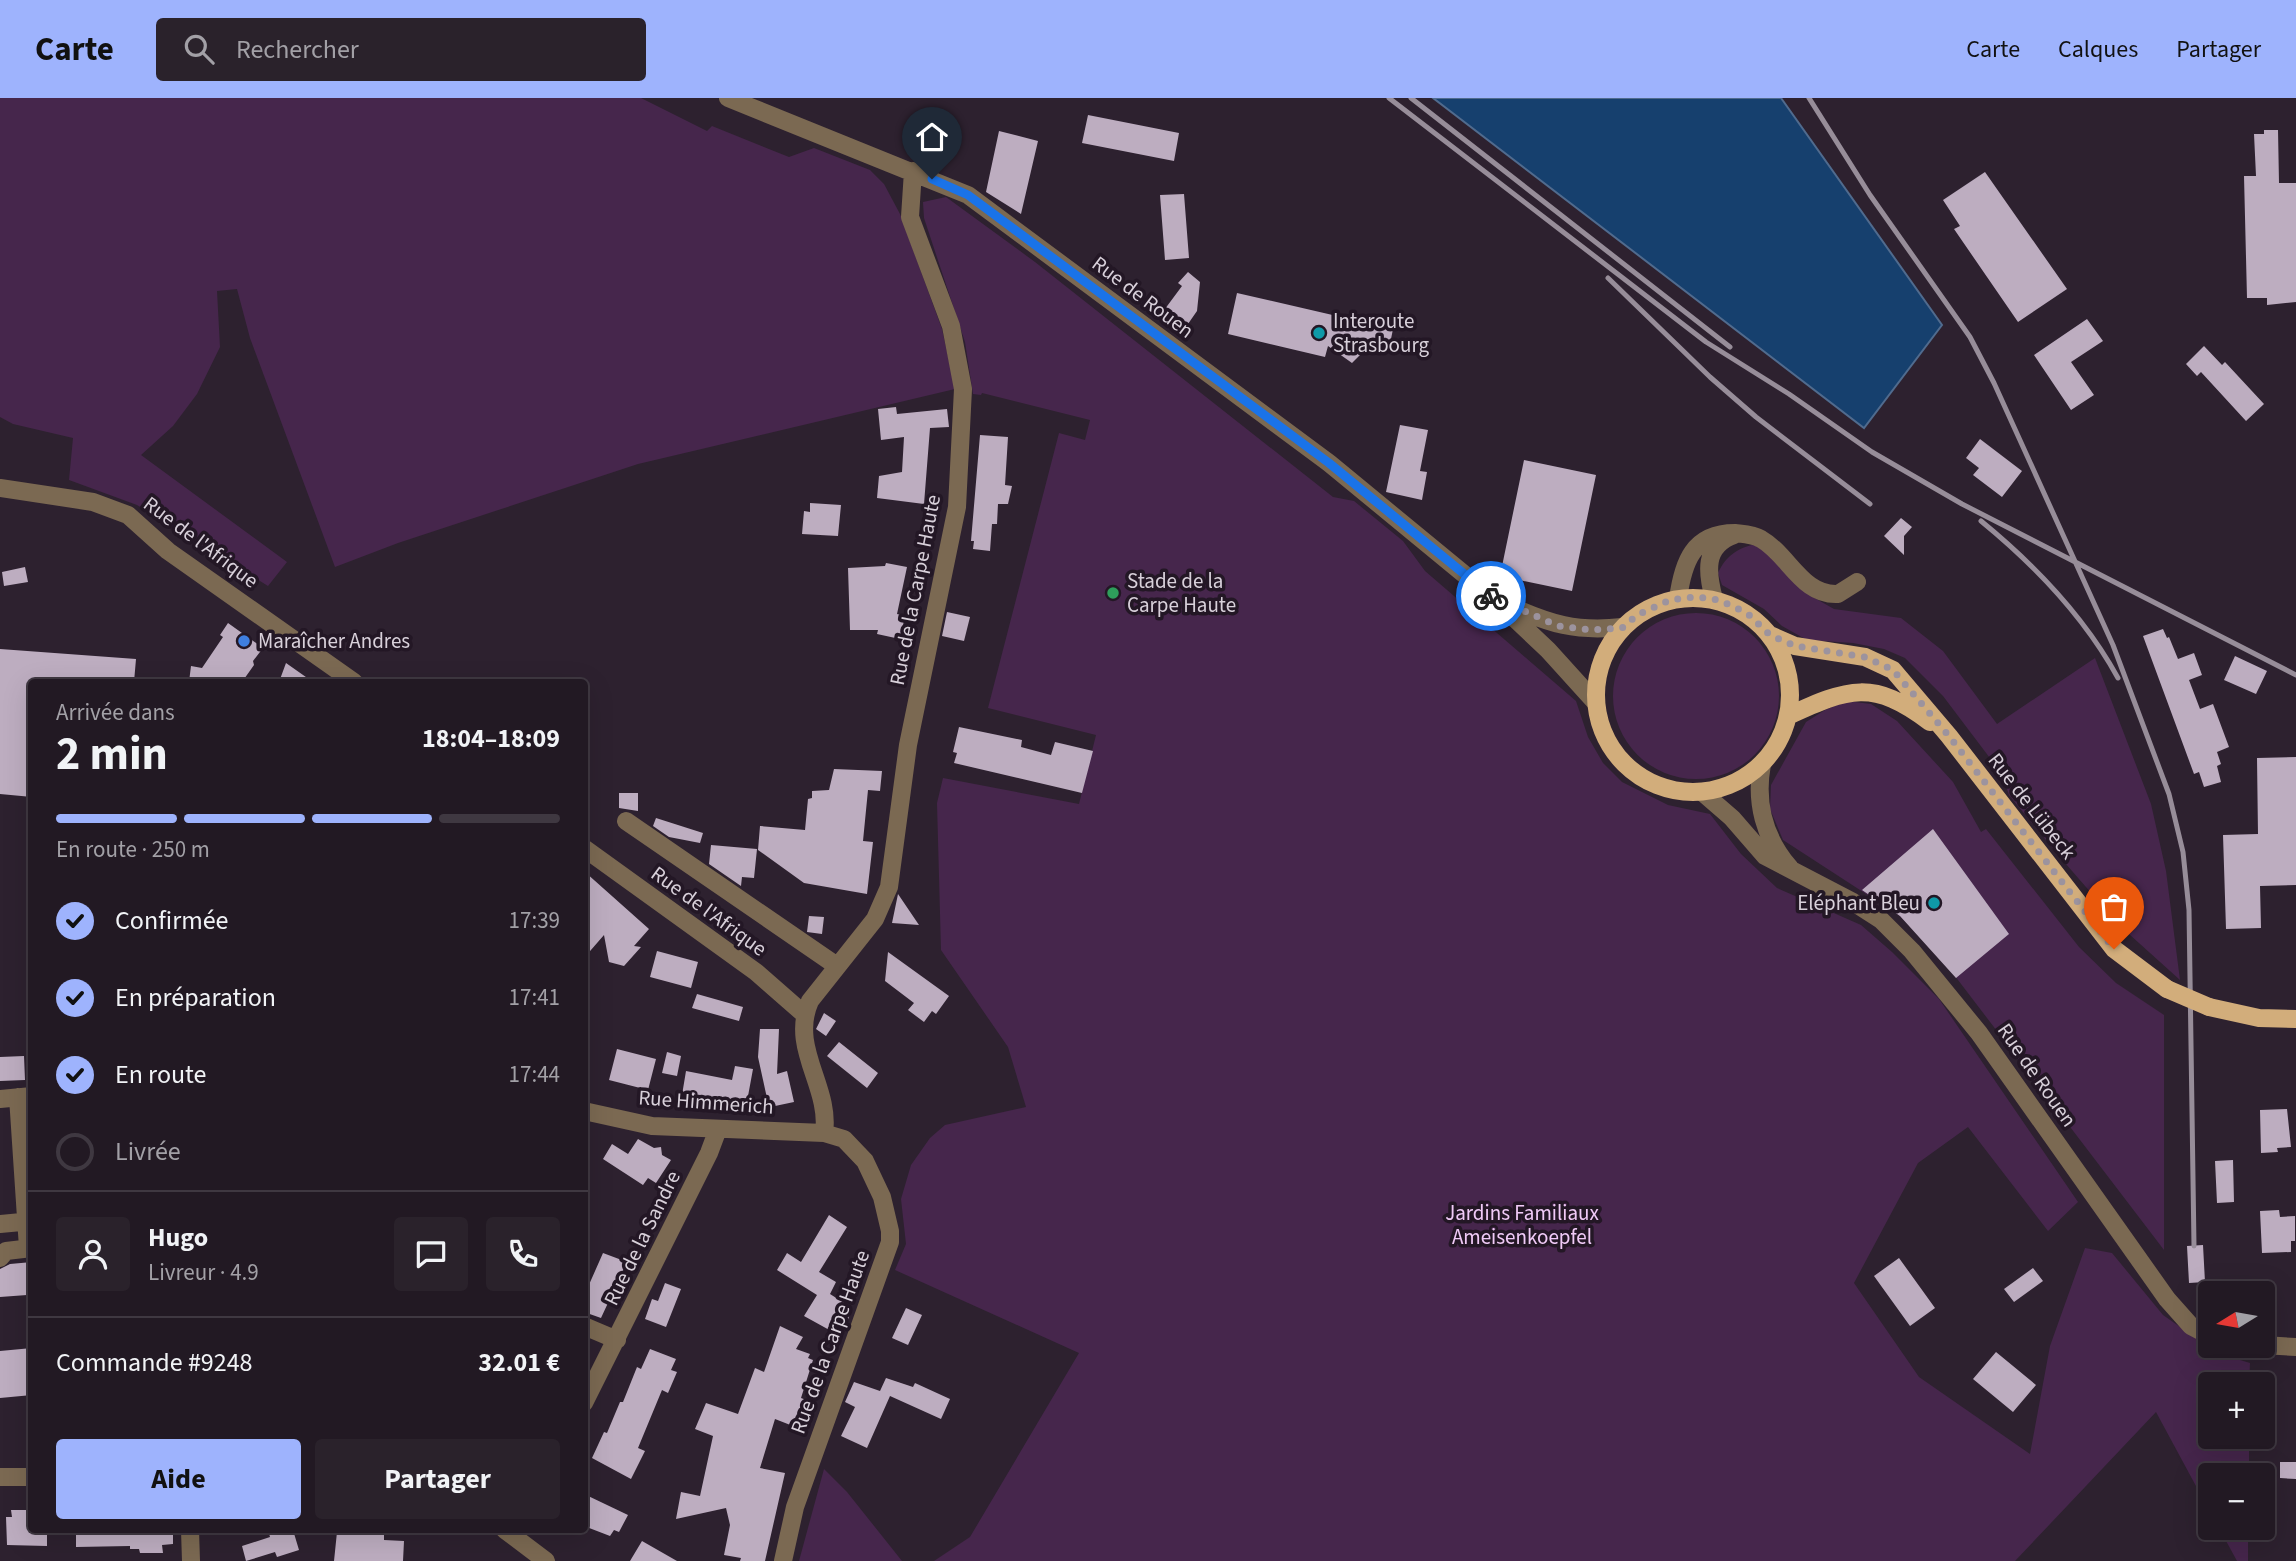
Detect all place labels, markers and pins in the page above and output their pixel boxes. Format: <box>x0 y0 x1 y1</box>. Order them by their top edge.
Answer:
pin <box>902 107 962 179</box>
place label: Interoute Strasbourg <box>1333 306 1429 360</box>
marker: Interoute Strasbourg <box>1311 325 1327 341</box>
place label: Stade de la Carpe Haute <box>1127 566 1236 620</box>
marker: Stade de la Carpe Haute <box>1105 585 1121 601</box>
place label: Maraîcher Andres <box>258 626 410 656</box>
marker: Maraîcher Andres <box>236 633 252 649</box>
pin <box>2084 877 2144 949</box>
place label: Eléphant Bleu <box>1797 888 1920 918</box>
marker: Eléphant Bleu <box>1926 895 1942 911</box>

